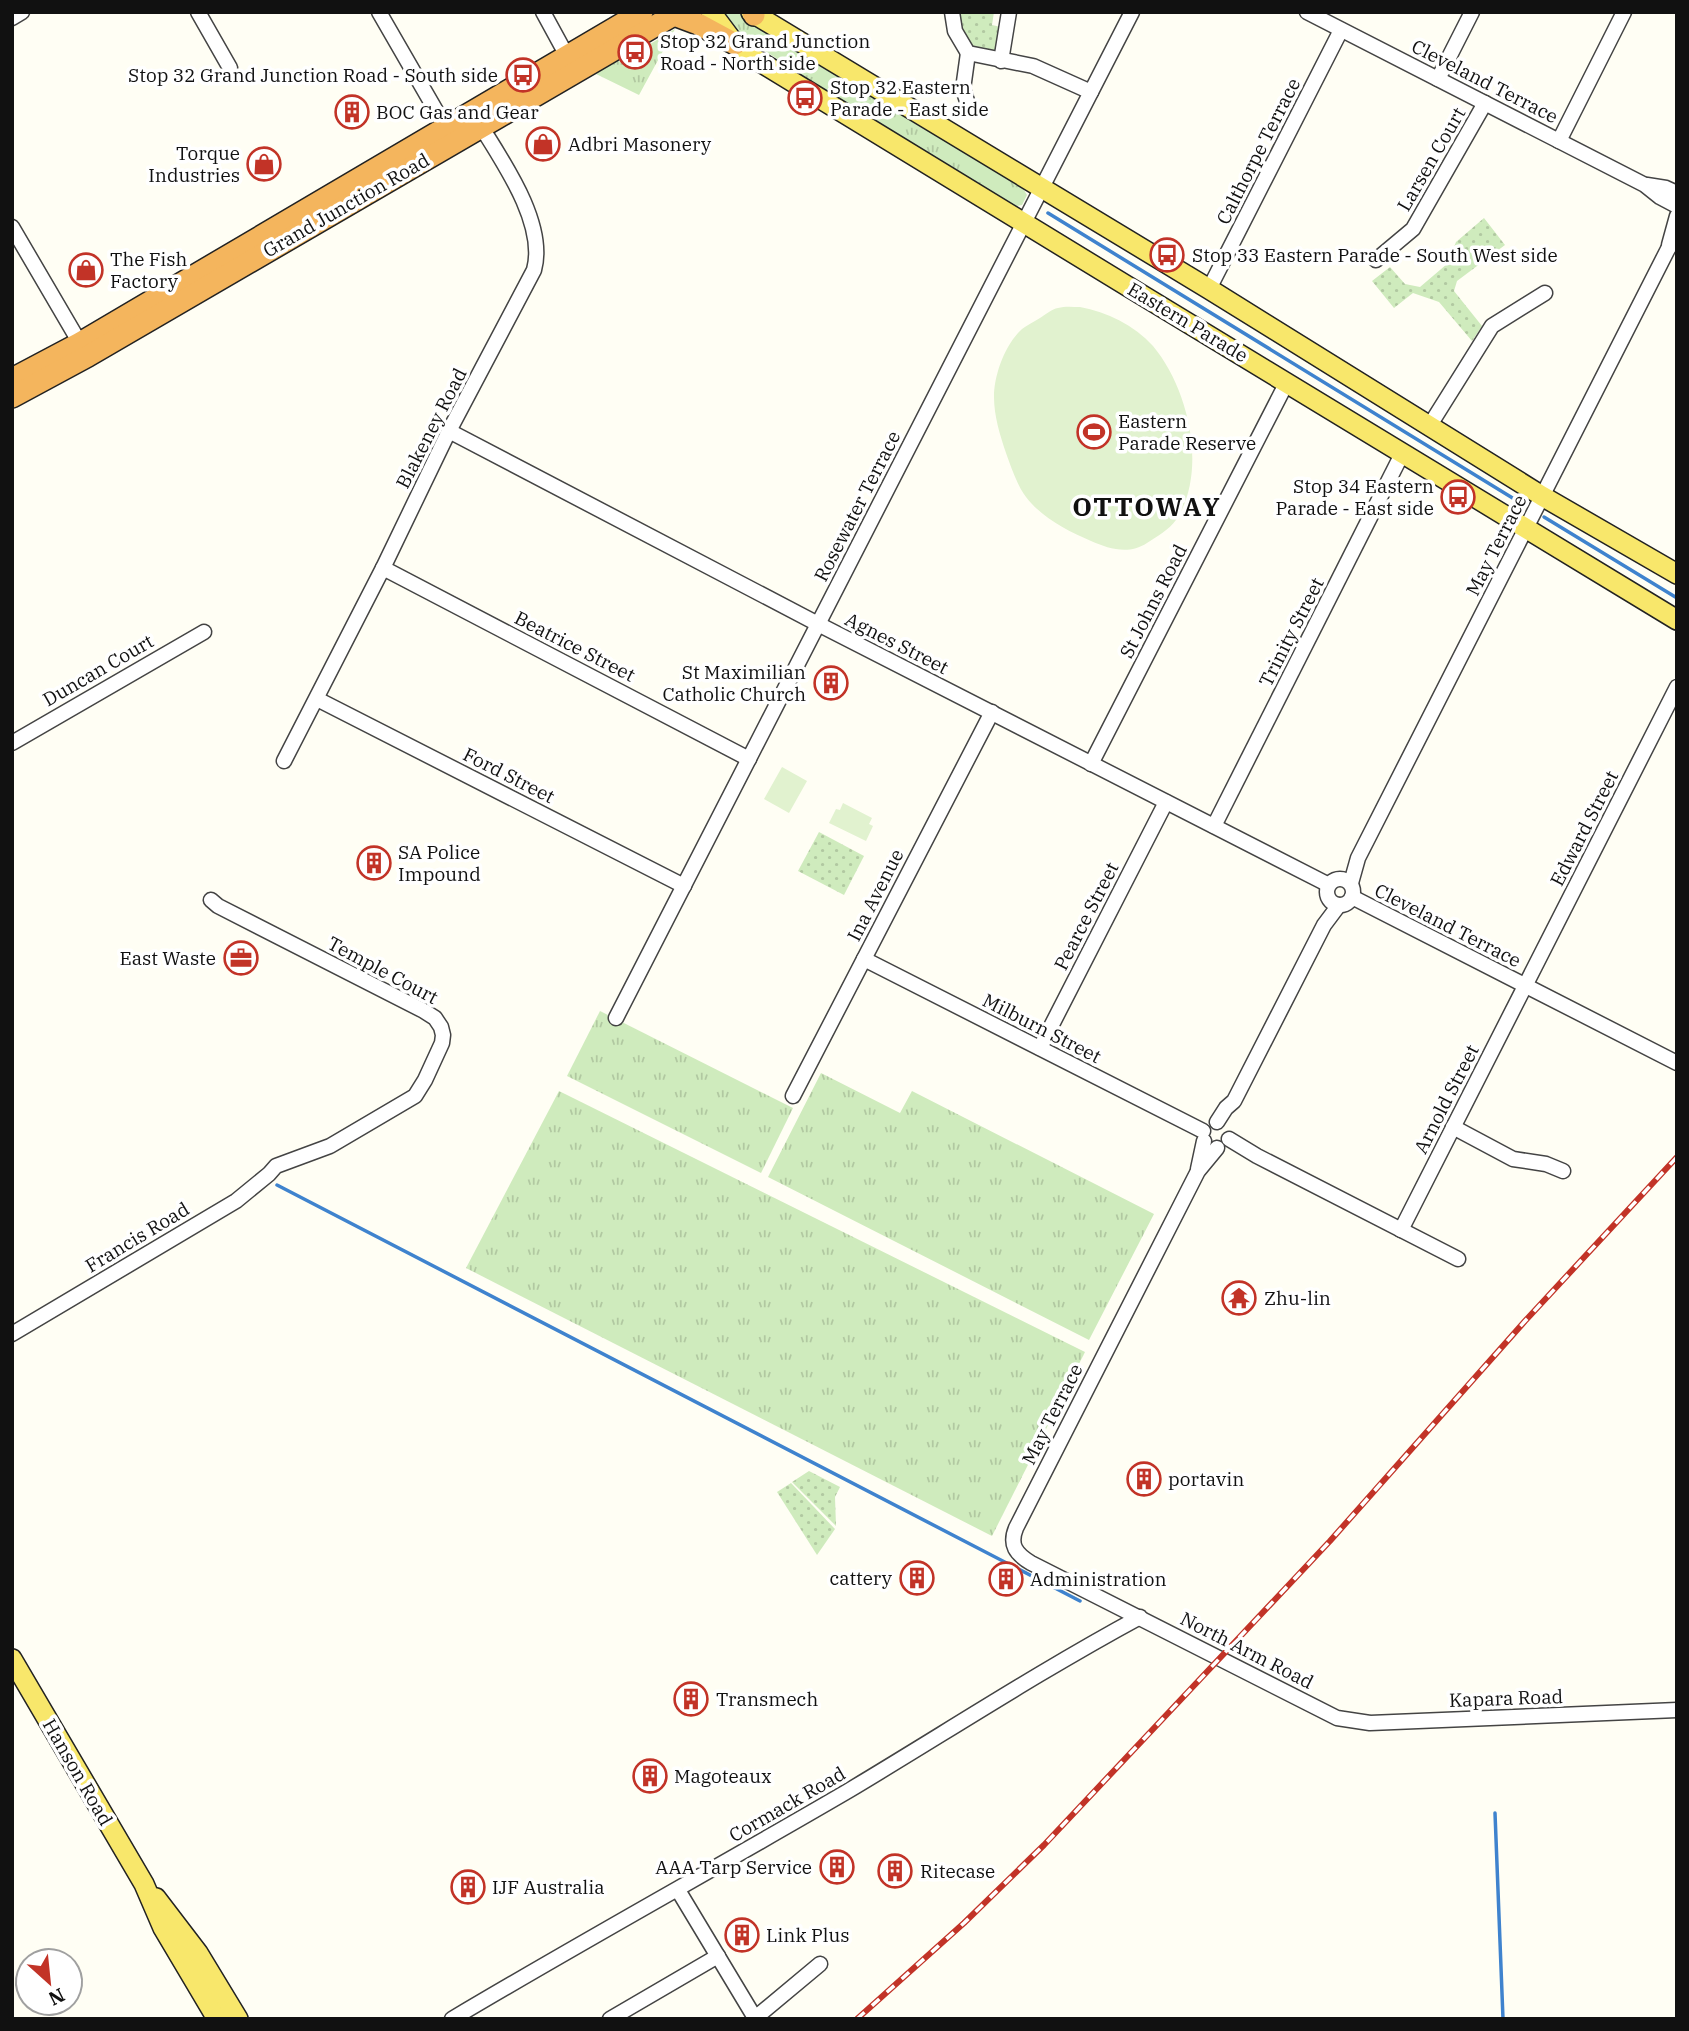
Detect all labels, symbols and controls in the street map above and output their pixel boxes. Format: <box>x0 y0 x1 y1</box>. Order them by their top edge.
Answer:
place label: Stop 32 Grand Junction Road - North side <box>660 29 870 75</box>
bus stop icon: Stop 32 Grand Junction Road - North side <box>616 33 654 71</box>
street label: Cleveland Terrace <box>1408 34 1562 128</box>
bus stop icon: Stop 32 Grand Junction Road - South side <box>504 56 542 94</box>
place label: Stop 32 Grand Junction Road - South side <box>128 63 498 87</box>
street label: Calthorpe Terrace <box>1211 74 1305 228</box>
place label: Stop 32 Eastern Parade - East side <box>830 75 989 121</box>
bus stop icon: Stop 32 Eastern Parade - East side <box>786 79 824 117</box>
building icon: BOC Gas and Gear <box>333 93 371 131</box>
place label: BOC Gas and Gear <box>376 100 539 124</box>
street label: Larsen Court <box>1392 103 1471 215</box>
shop icon: Adbri Masonery <box>524 125 562 163</box>
place label: Adbri Masonery <box>568 132 712 156</box>
place label: Torque Industries <box>148 141 240 187</box>
shop icon: Torque Industries <box>245 145 283 183</box>
street label: Grand Junction Road <box>259 148 433 262</box>
bus stop icon: Stop 33 Eastern Parade - South West side <box>1148 236 1186 274</box>
place label: Stop 33 Eastern Parade - South West side <box>1192 243 1558 267</box>
place label: The Fish Factory <box>110 247 188 293</box>
shop icon: The Fish Factory <box>67 251 105 289</box>
street label: Eastern Parade <box>1124 277 1252 367</box>
street label: Blakeney Road <box>390 364 472 492</box>
place label: Eastern Parade Reserve <box>1118 409 1256 455</box>
sports icon: Eastern Parade Reserve <box>1075 413 1113 451</box>
street label: Rosewater Terrace <box>809 427 905 585</box>
place label: Stop 34 Eastern Parade - East side <box>1275 474 1434 520</box>
bus stop icon: Stop 34 Eastern Parade - East side <box>1439 478 1477 516</box>
district label: OTTOWAY <box>1072 489 1222 523</box>
street label: May Terrace <box>1460 491 1532 599</box>
street label: St Johns Road <box>1114 540 1192 662</box>
street label: Trinity Street <box>1253 573 1329 691</box>
street label: Beatrice Street <box>511 605 639 687</box>
street label: Agnes Street <box>841 607 953 679</box>
street label: Duncan Court <box>38 628 158 711</box>
place label: St Maximilian Catholic Church <box>662 660 806 706</box>
building icon: St Maximilian Catholic Church <box>812 664 850 702</box>
street label: Ford Street <box>459 742 559 808</box>
street label: Edward Street <box>1545 766 1623 890</box>
place label: SA Police Impound <box>398 840 481 886</box>
building icon: SA Police Impound <box>355 844 393 882</box>
street label: Ina Avenue <box>842 845 908 945</box>
street label: Pearce Street <box>1048 858 1124 974</box>
street label: Cleveland Terrace <box>1371 878 1525 972</box>
street label: Temple Court <box>324 931 443 1009</box>
office icon: East Waste <box>222 939 260 977</box>
place label: East Waste <box>120 946 216 970</box>
street label: Milburn Street <box>979 988 1105 1068</box>
street label: Arnold Street <box>1408 1040 1484 1158</box>
street label: Francis Road <box>81 1197 193 1277</box>
temple icon: Zhu-lin <box>1220 1279 1258 1317</box>
place label: Zhu-lin <box>1264 1286 1331 1310</box>
street label: May Terrace <box>1016 1360 1088 1468</box>
building icon: portavin <box>1125 1460 1163 1498</box>
place label: portavin <box>1168 1467 1244 1491</box>
building icon: cattery <box>898 1559 936 1597</box>
building icon: Administration <box>987 1560 1025 1598</box>
place label: cattery <box>830 1566 893 1590</box>
place label: Administration <box>1030 1567 1167 1591</box>
street label: North Arm Road <box>1176 1606 1318 1694</box>
building icon: Transmech <box>672 1680 710 1718</box>
street label: Kapara Road <box>1448 1684 1564 1712</box>
place label: Transmech <box>716 1687 818 1711</box>
street label: Hanson Road <box>38 1714 118 1830</box>
building icon: Magoteaux <box>631 1757 669 1795</box>
street label: Cormack Road <box>725 1761 849 1847</box>
place label: Magoteaux <box>674 1764 772 1788</box>
building icon: AAA Tarp Service <box>818 1848 856 1886</box>
building icon: Ritecase <box>876 1852 914 1890</box>
place label: AAA Tarp Service <box>655 1855 812 1879</box>
place label: Ritecase <box>920 1859 995 1883</box>
building icon: IJF Australia <box>449 1868 487 1906</box>
place label: IJF Australia <box>492 1875 605 1899</box>
building icon: Link Plus <box>723 1916 761 1954</box>
place label: Link Plus <box>766 1923 850 1947</box>
north arrow <box>14 1947 84 2017</box>
text: N <box>45 1983 69 2011</box>

